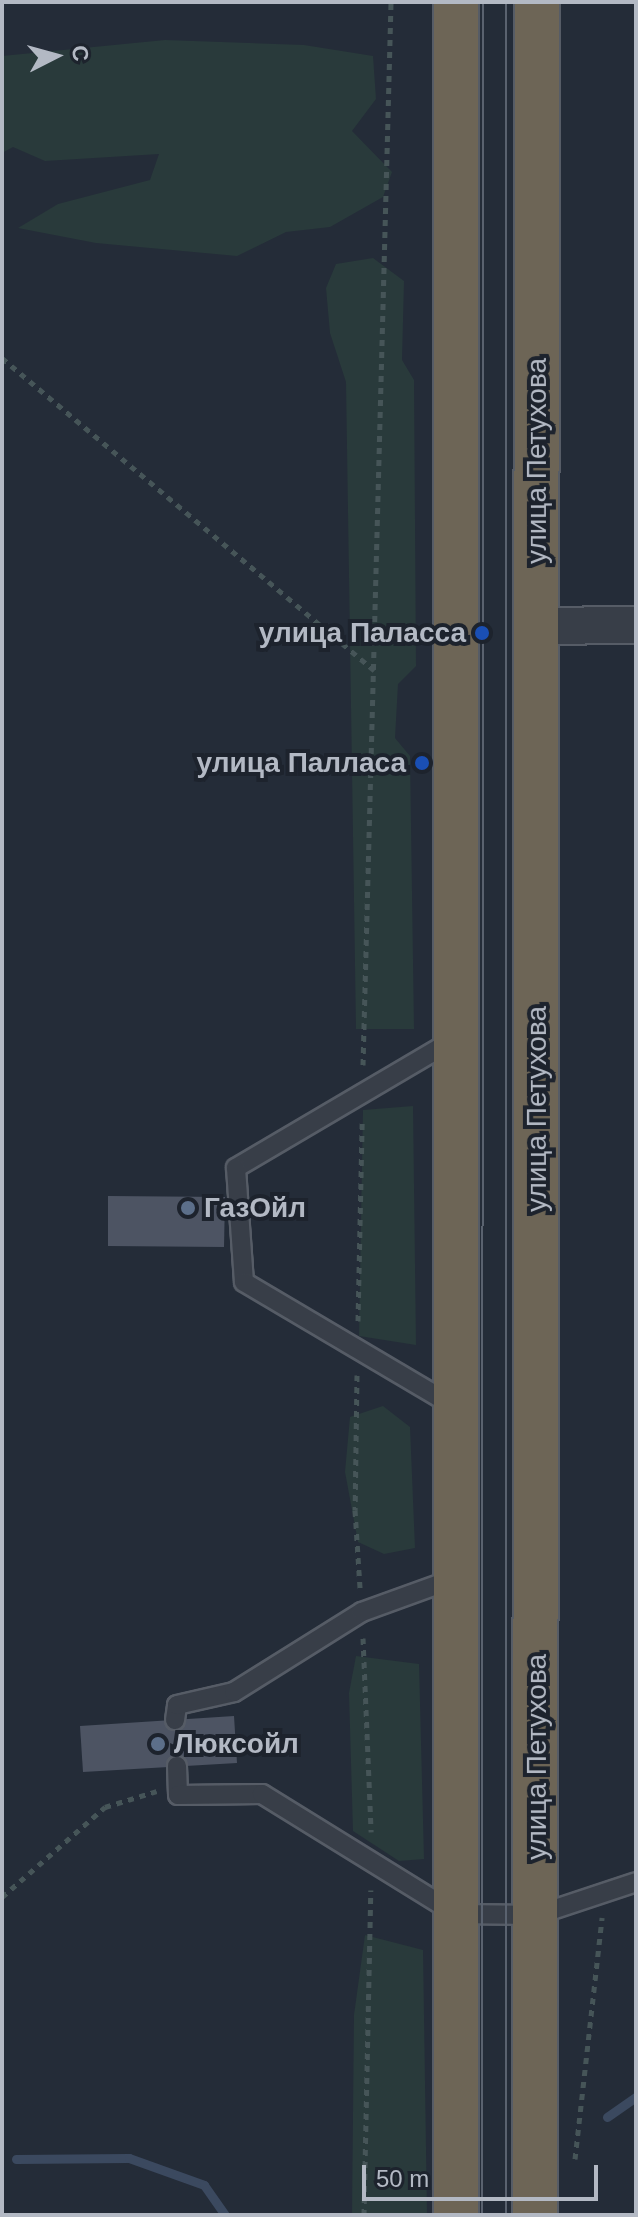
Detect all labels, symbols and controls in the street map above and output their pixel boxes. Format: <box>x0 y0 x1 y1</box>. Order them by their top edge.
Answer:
north arrow <box>16 16 96 96</box>
text: С <box>67 44 94 63</box>
street label: улица Петухова <box>520 358 554 564</box>
place label: улица Паласса <box>259 616 466 650</box>
marker: улица Паласса <box>473 624 491 642</box>
place label: улица Палласа <box>197 746 406 780</box>
marker: улица Палласа <box>413 754 431 772</box>
street label: улица Петухова <box>520 1006 554 1212</box>
place label: ГазОйл <box>204 1191 306 1225</box>
marker: ГазОйл <box>179 1199 197 1217</box>
street label: улица Петухова <box>520 1654 554 1860</box>
place label: Люксойл <box>174 1727 299 1761</box>
marker: Люксойл <box>149 1735 167 1753</box>
scale bar <box>366 2149 602 2199</box>
text: 50 m <box>376 2165 429 2192</box>

